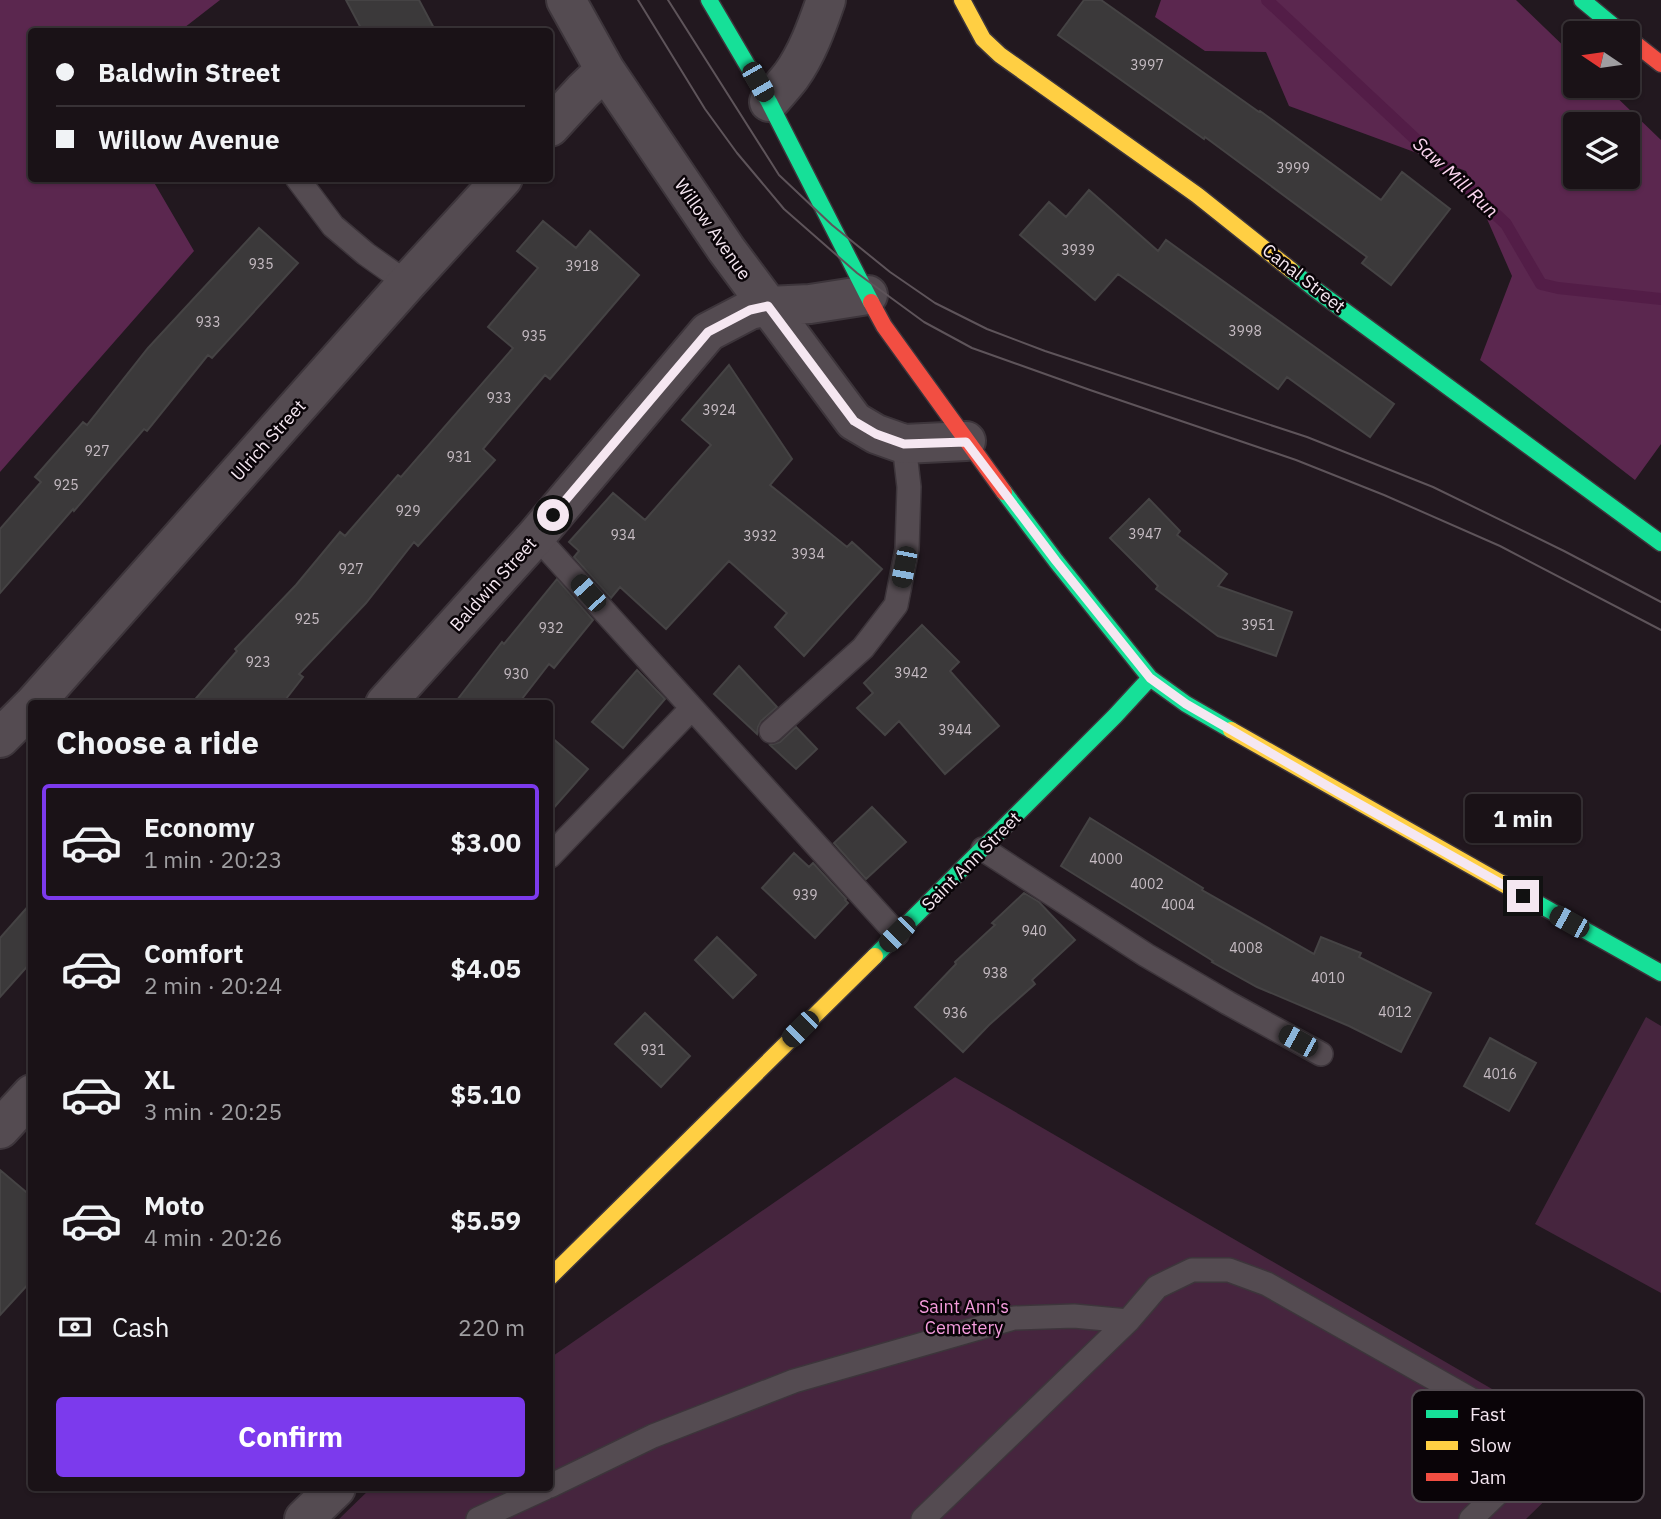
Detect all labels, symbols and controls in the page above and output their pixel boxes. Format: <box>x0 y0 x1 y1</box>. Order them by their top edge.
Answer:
north arrow <box>1563 21 1640 98</box>
map controls <box>1563 21 1640 189</box>
text: Baldwin Street <box>98 55 280 89</box>
house number: 3997 <box>1130 56 1164 74</box>
car <box>739 59 778 105</box>
button: layers <box>1563 112 1640 189</box>
text: Willow Avenue <box>98 122 280 156</box>
water label: Saw Mill Run <box>1408 131 1504 223</box>
house number: 3999 <box>1276 159 1310 177</box>
street label: Willow Avenue <box>670 174 756 284</box>
street label: Canal Street <box>1258 238 1350 318</box>
house number: 3939 <box>1061 241 1095 259</box>
house number: 935 <box>248 255 274 273</box>
house number: 3918 <box>565 257 599 275</box>
house number: 933 <box>195 313 221 331</box>
house number: 3998 <box>1228 322 1262 340</box>
house number: 935 <box>521 327 547 345</box>
house number: 933 <box>486 389 512 407</box>
street label: Ulrich Street <box>226 395 310 485</box>
house number: 3924 <box>702 401 736 419</box>
house number: 927 <box>84 442 110 460</box>
house number: 931 <box>446 448 472 466</box>
house number: 925 <box>53 476 79 494</box>
route start <box>537 499 569 531</box>
house number: 929 <box>395 502 421 520</box>
house number: 3947 <box>1128 525 1162 543</box>
house number: 934 <box>610 526 636 544</box>
house number: 3932 <box>743 527 777 545</box>
street label: Baldwin Street <box>445 532 541 636</box>
car <box>890 544 919 590</box>
house number: 3934 <box>791 545 825 563</box>
house number: 927 <box>338 560 364 578</box>
car <box>567 570 610 616</box>
house number: 925 <box>294 610 320 628</box>
house number: 3951 <box>1241 616 1275 634</box>
house number: 932 <box>538 619 564 637</box>
house number: 923 <box>245 653 271 671</box>
house number: 3942 <box>894 664 928 682</box>
house number: 930 <box>503 665 529 683</box>
text: Choose a ride <box>56 721 259 763</box>
house number: 3944 <box>938 721 972 739</box>
callout: 1 min <box>1465 794 1581 844</box>
text: 1 min <box>1493 803 1553 833</box>
street label: Saint Ann Street <box>917 807 1025 915</box>
text: Economy <box>144 810 255 844</box>
icon: car <box>60 811 123 874</box>
text: $3.00 <box>451 825 521 859</box>
text: 1 min · 20:23 <box>144 844 282 874</box>
house number: 4000 <box>1089 850 1123 868</box>
house number: 4002 <box>1130 875 1164 893</box>
route end <box>1507 880 1539 912</box>
house number: 939 <box>792 886 818 904</box>
house number: 4004 <box>1161 896 1195 914</box>
car <box>1546 903 1593 941</box>
car <box>875 912 920 956</box>
house number: 940 <box>1021 922 1047 940</box>
text: Comfort <box>144 936 243 970</box>
icon: car <box>60 937 123 1000</box>
house number: 4008 <box>1229 939 1263 957</box>
text: $4.05 <box>451 951 521 985</box>
house number: 938 <box>982 964 1008 982</box>
house number: 4010 <box>1311 969 1345 987</box>
text: 2 min · 20:24 <box>144 970 282 1000</box>
house number: 4012 <box>1378 1003 1412 1021</box>
house number: 936 <box>942 1004 968 1022</box>
car <box>778 1007 823 1051</box>
car <box>1275 1022 1322 1060</box>
house number: 931 <box>640 1041 666 1059</box>
text: XL <box>144 1062 175 1096</box>
icon: car <box>60 1063 123 1126</box>
house number: 4016 <box>1483 1065 1517 1083</box>
text: $5.10 <box>451 1077 521 1111</box>
text: 3 min · 20:25 <box>144 1096 282 1126</box>
text: Moto <box>144 1188 204 1222</box>
icon: car <box>60 1189 123 1252</box>
text: $5.59 <box>451 1203 521 1237</box>
text: 4 min · 20:26 <box>144 1222 282 1252</box>
park label: Saint Ann's Cemetery <box>919 1295 1009 1339</box>
icon: cash <box>56 1308 94 1346</box>
text: Cash <box>112 1310 169 1344</box>
text: 220 m <box>458 1312 525 1342</box>
legend <box>1412 1390 1644 1502</box>
button: Confirm <box>56 1397 525 1477</box>
text: Fast <box>1470 1402 1506 1426</box>
text: Slow <box>1470 1433 1511 1457</box>
text: Jam <box>1470 1465 1506 1489</box>

